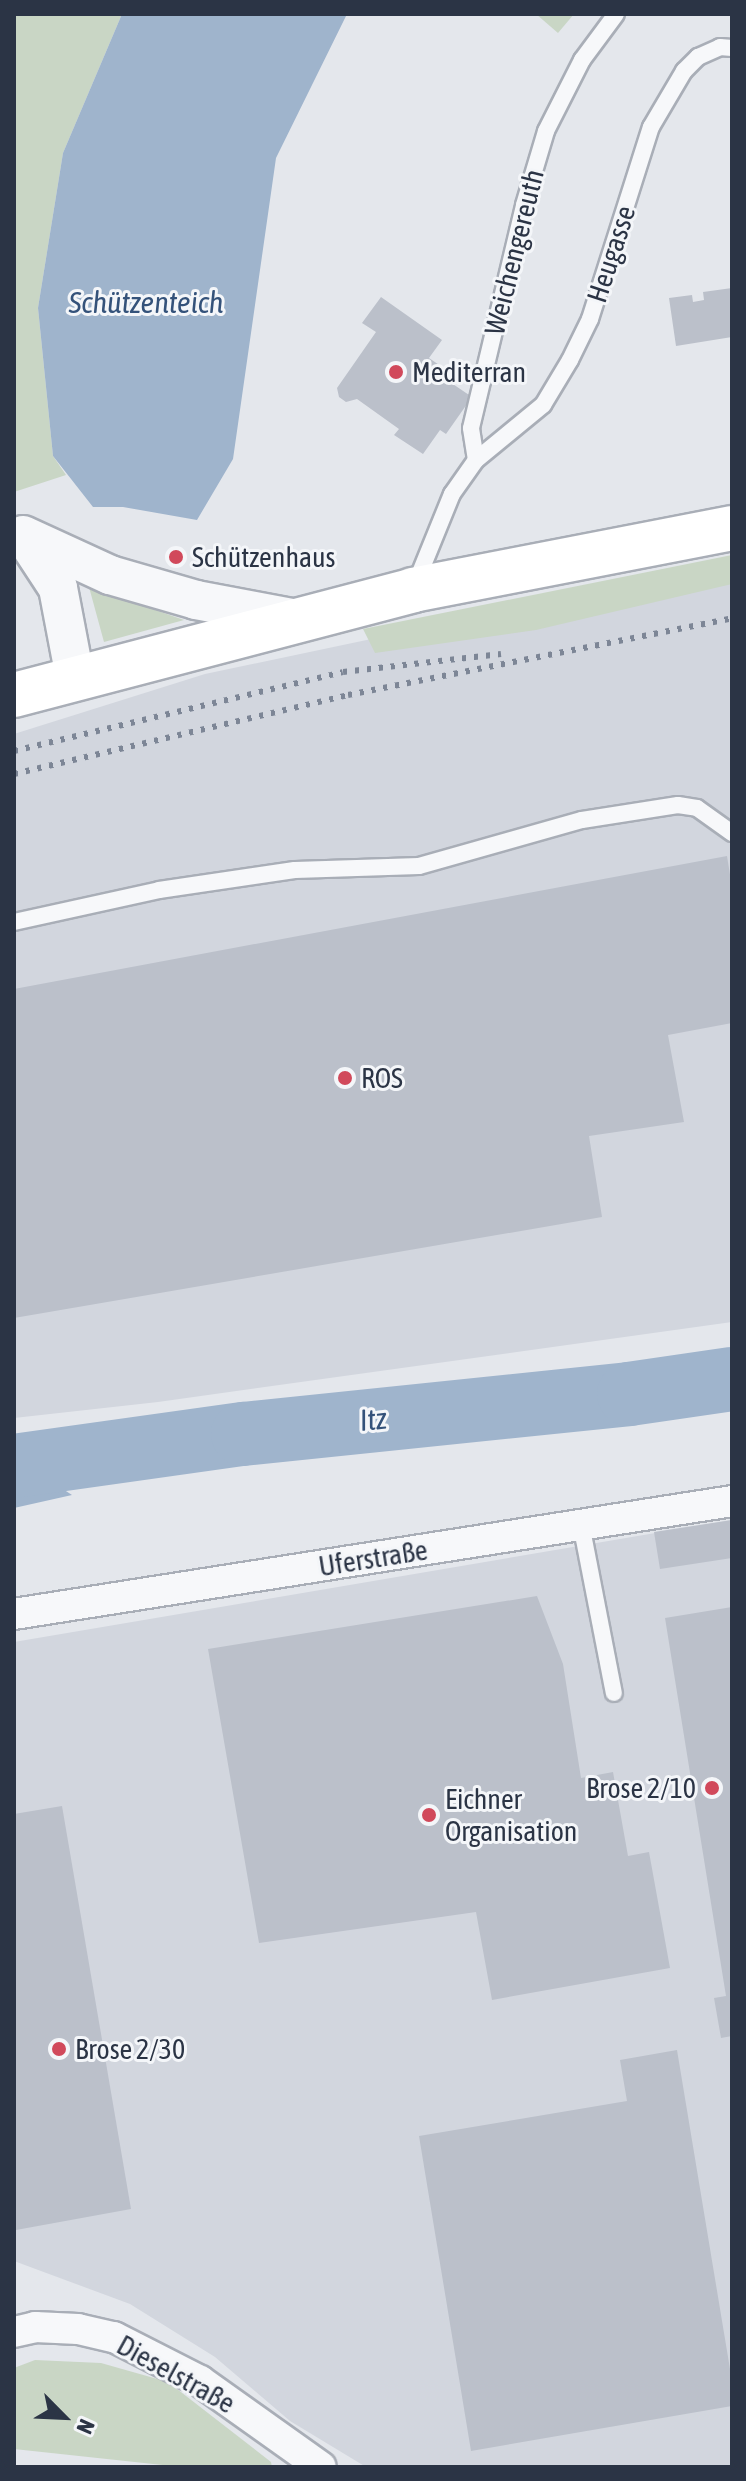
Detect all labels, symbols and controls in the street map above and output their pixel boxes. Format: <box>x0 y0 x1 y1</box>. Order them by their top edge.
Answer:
street label: Weichengereuth <box>477 166 551 338</box>
street label: Heugasse <box>580 202 642 306</box>
water label: Schützenteich <box>69 284 223 320</box>
place label: Mediterran <box>412 355 526 389</box>
marker: Mediterran <box>387 363 405 381</box>
place label: Schützenhaus <box>192 540 335 574</box>
marker: Schützenhaus <box>167 548 185 566</box>
place label: ROS <box>361 1061 403 1095</box>
marker: ROS <box>336 1069 354 1087</box>
water label: Itz <box>358 1400 388 1438</box>
street label: Uferstraße <box>316 1533 430 1583</box>
place label: Brose 2/10 <box>586 1771 696 1805</box>
marker: Brose 2/10 <box>703 1779 721 1797</box>
place label: Eichner Organisation <box>445 1782 577 1848</box>
marker: Eichner Organisation <box>420 1806 438 1824</box>
place label: Brose 2/30 <box>75 2032 185 2066</box>
marker: Brose 2/30 <box>50 2040 68 2058</box>
street label: Dieselstraße <box>111 2328 241 2420</box>
north arrow <box>24 2377 104 2457</box>
text: N <box>71 2416 100 2438</box>

